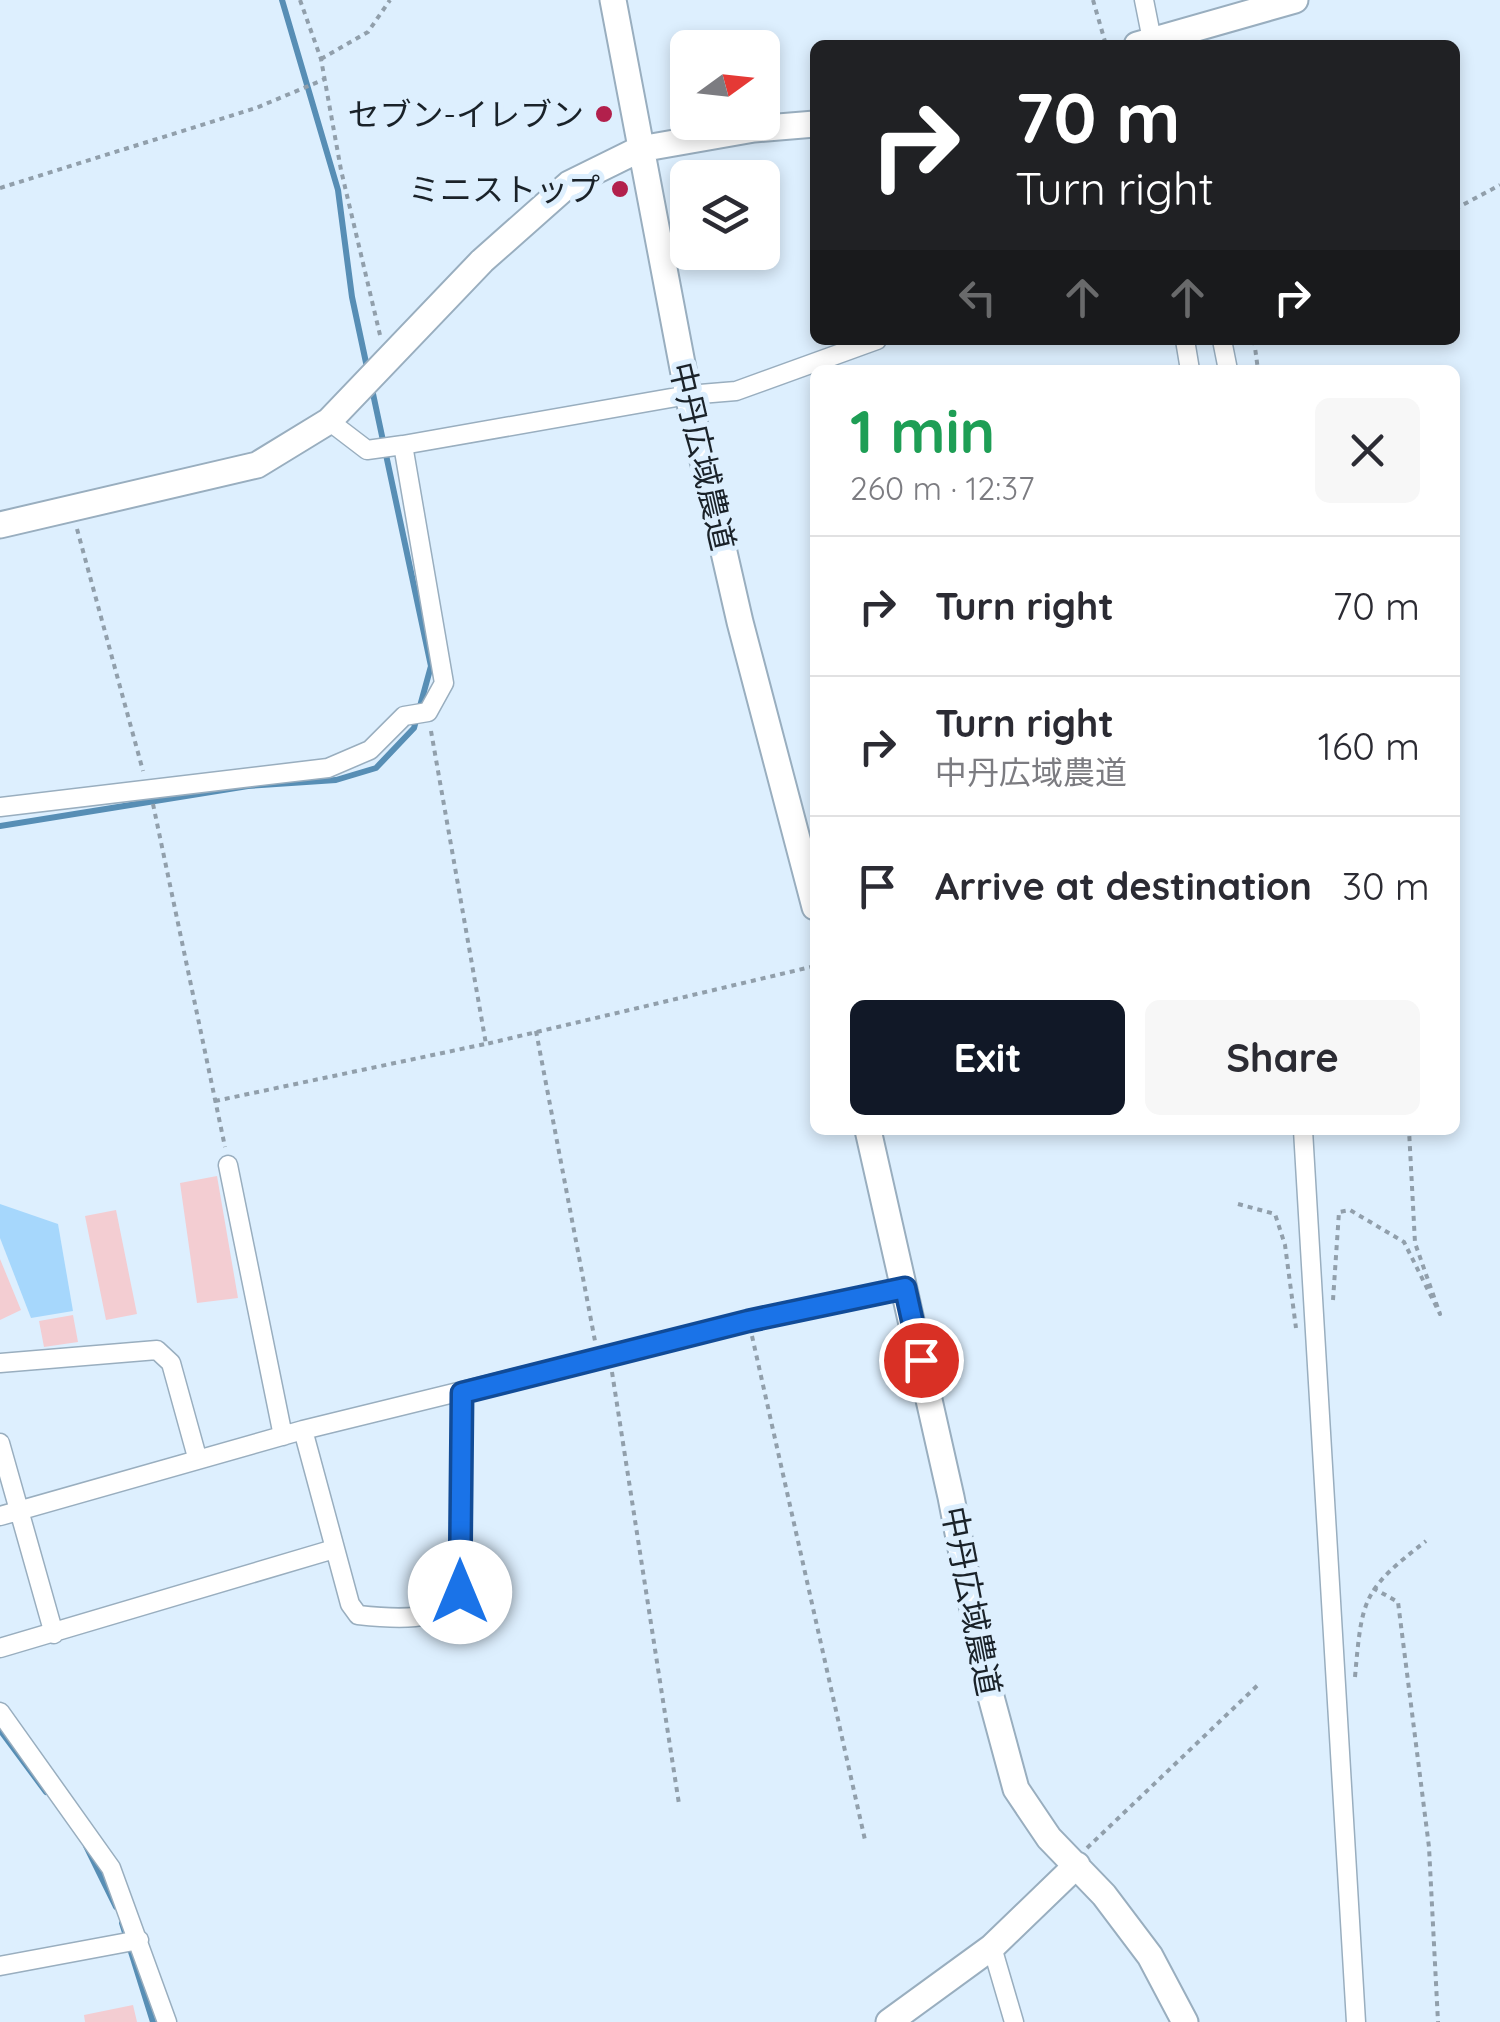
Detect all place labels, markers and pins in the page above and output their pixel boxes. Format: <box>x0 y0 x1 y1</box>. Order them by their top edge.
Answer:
place label: セブン-イレブン <box>348 94 584 134</box>
marker: セブン-イレブン <box>593 103 615 125</box>
place label: ミニストップ <box>408 169 600 209</box>
marker: ミニストップ <box>609 178 631 200</box>
pin <box>879 1318 964 1403</box>

